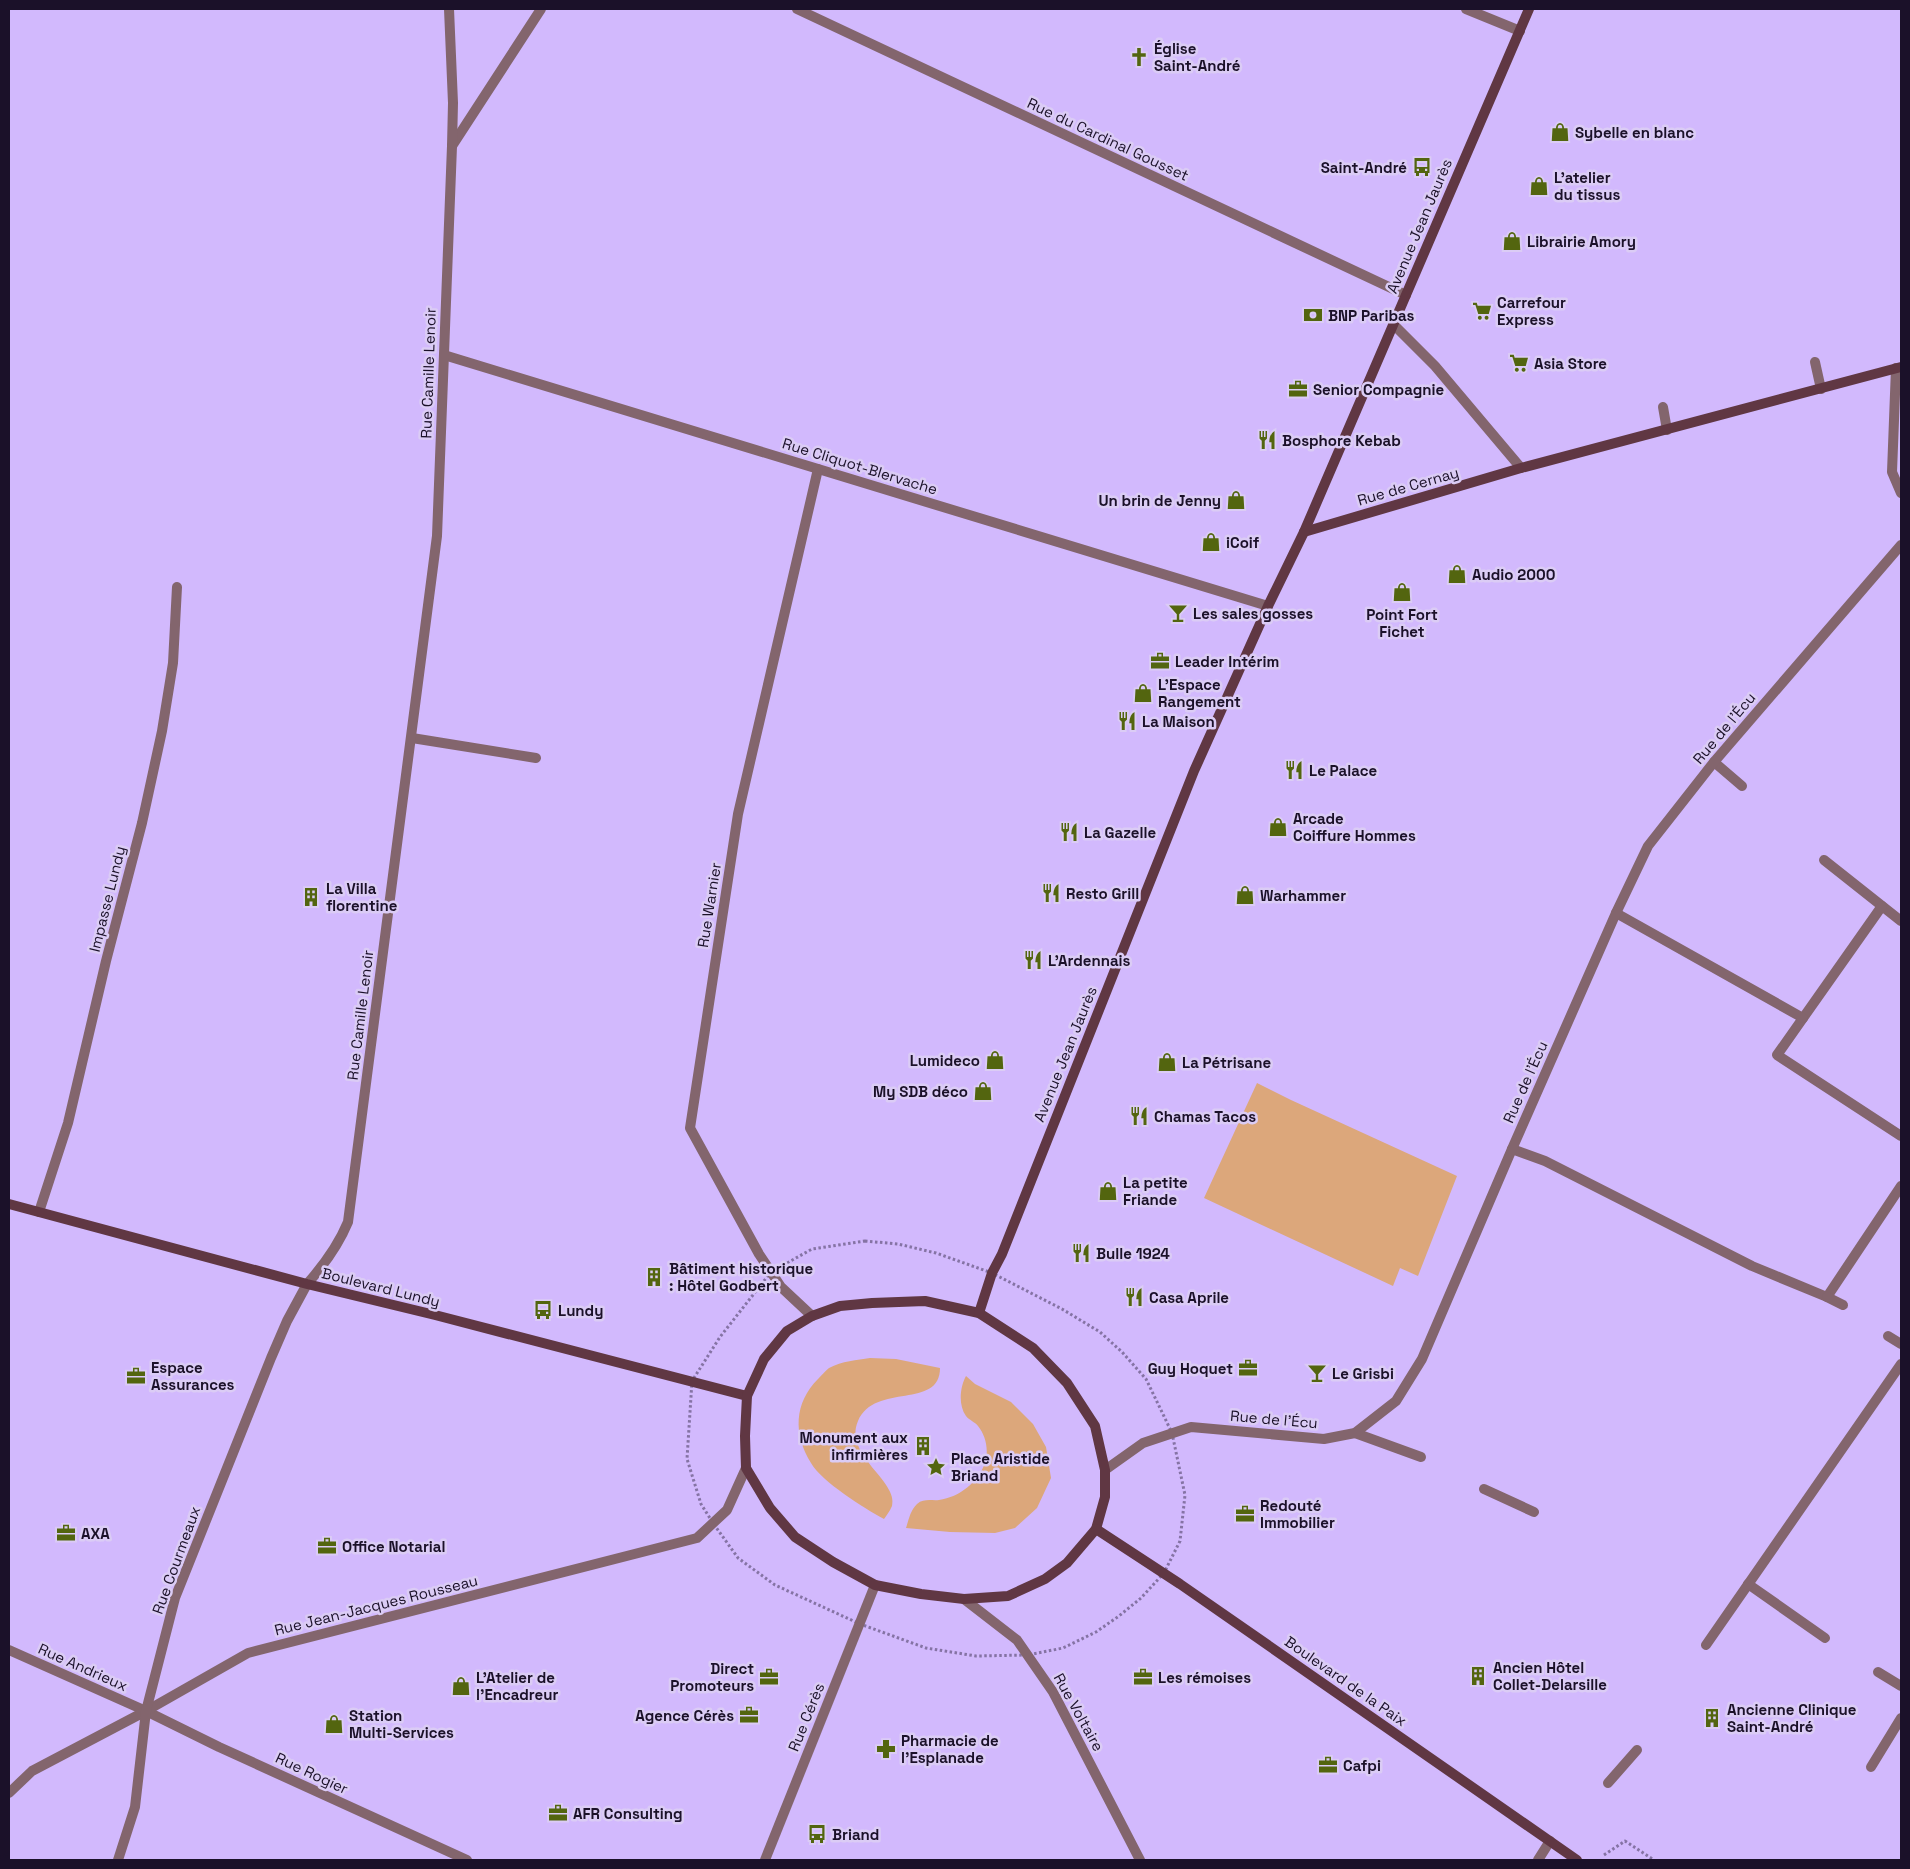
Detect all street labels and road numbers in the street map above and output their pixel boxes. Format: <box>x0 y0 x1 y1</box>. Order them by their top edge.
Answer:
street label: Rue du Cardinal Gousset <box>1024 93 1192 185</box>
street label: Avenue Jean Jaurès <box>1382 156 1456 296</box>
street label: Rue Camille Lenoir <box>416 307 440 439</box>
street label: Rue Cliquot-Blervache <box>780 433 940 499</box>
street label: Rue de Cernay <box>1355 462 1461 510</box>
street label: Rue de l'Écu <box>1689 688 1759 768</box>
street label: Impasse Lundy <box>85 844 129 954</box>
street label: Rue Warnier <box>693 861 725 949</box>
street label: Rue Camille Lenoir <box>343 948 377 1081</box>
street label: Avenue Jean Jaurès <box>1029 984 1101 1124</box>
street label: Rue de l'Écu <box>1498 1038 1552 1126</box>
street label: Boulevard Lundy <box>320 1263 442 1311</box>
street label: Rue de l'Écu <box>1229 1406 1319 1432</box>
street label: Rue Courmeaux <box>148 1503 204 1617</box>
street label: Rue Jean-Jacques Rousseau <box>272 1570 480 1640</box>
street label: Boulevard de la Paix <box>1281 1632 1411 1730</box>
street label: Rue Andrieux <box>35 1639 131 1695</box>
street label: Rue Voltaire <box>1050 1670 1108 1754</box>
street label: Rue Cérès <box>784 1680 828 1754</box>
street label: Rue Rogier <box>273 1748 352 1798</box>

